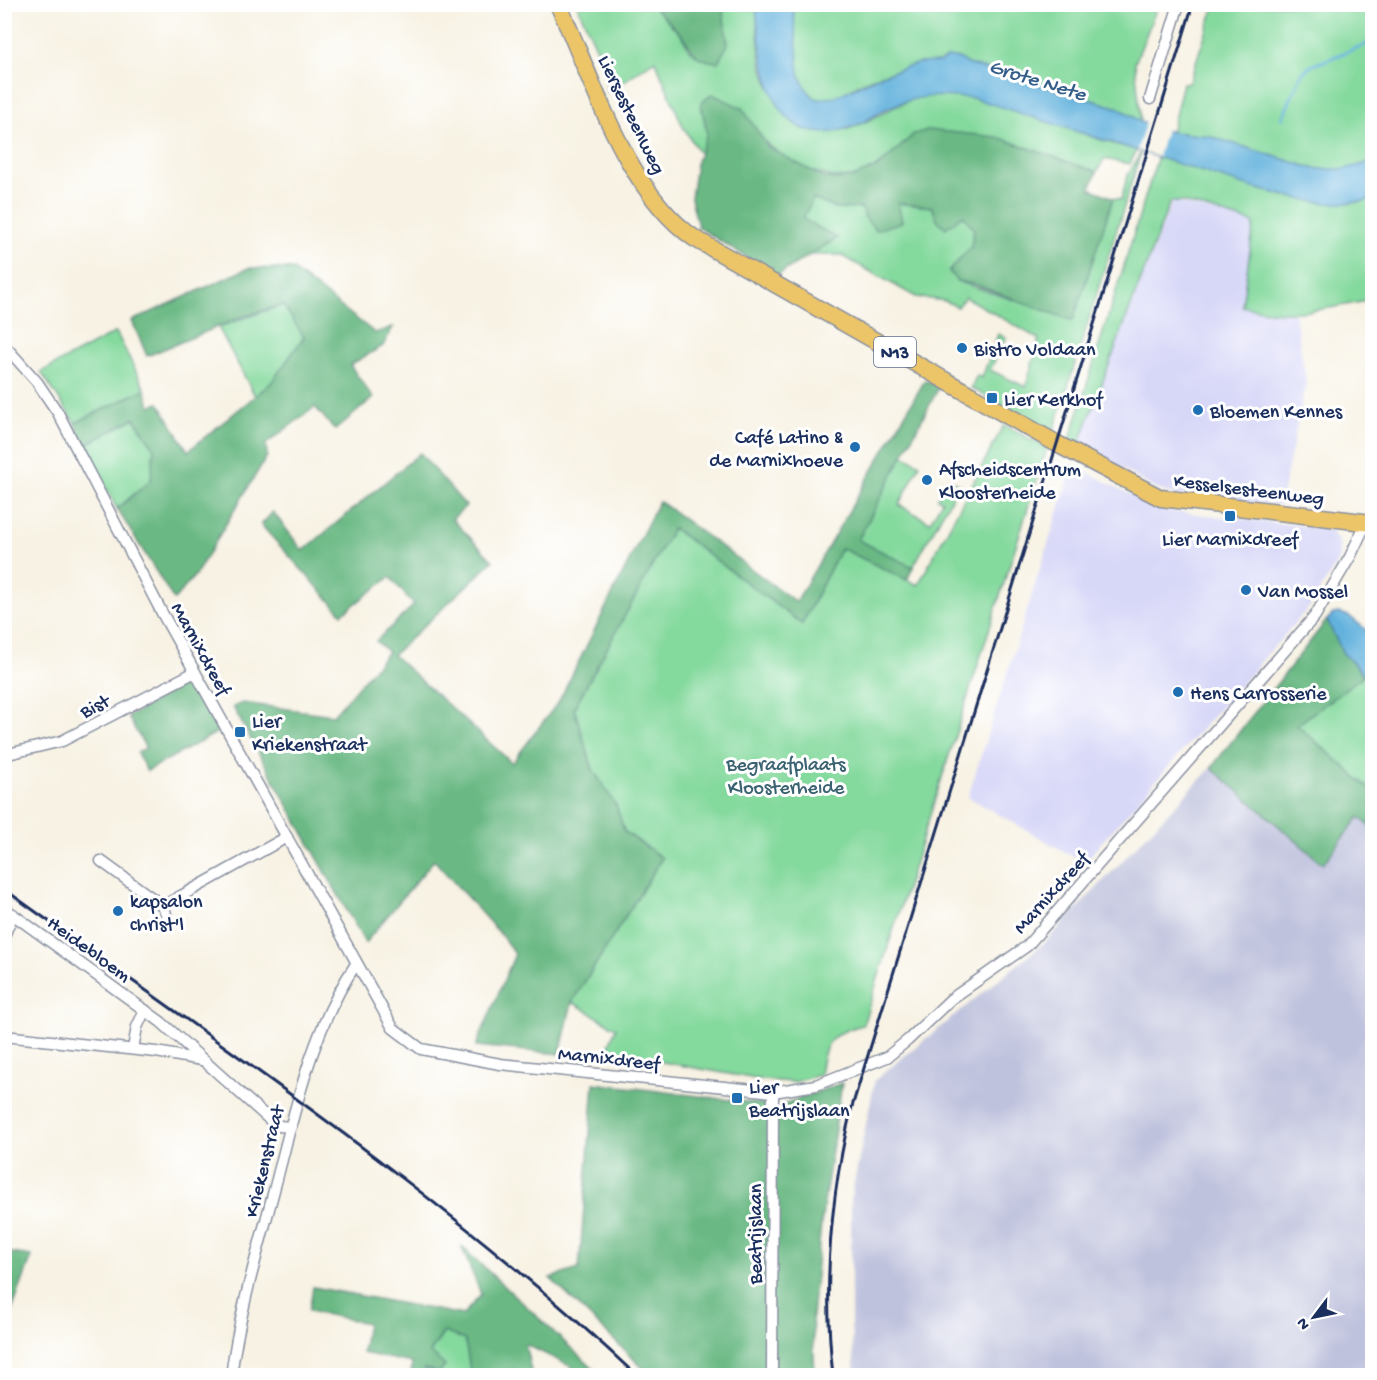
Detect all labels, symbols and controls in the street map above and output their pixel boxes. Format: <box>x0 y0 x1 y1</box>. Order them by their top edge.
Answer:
street label: Liersesteenweg <box>591 52 669 179</box>
water label: Grote Nete <box>986 56 1090 109</box>
road number: N13 <box>874 337 916 367</box>
place label: Bistro Voldaan <box>973 340 1096 363</box>
marker: Bistro Voldaan <box>955 341 969 355</box>
place label: Lier Kerkhof <box>1004 390 1104 413</box>
marker: Lier Kerkhof <box>985 391 999 405</box>
place label: Bloemen Kennes <box>1209 402 1343 425</box>
marker: Bloemen Kennes <box>1191 403 1205 417</box>
place label: Café Latino & de Marnixhoeve <box>709 428 844 474</box>
marker: Café Latino & de Marnixhoeve <box>848 440 862 454</box>
place label: Afscheidscentrum Kloosterheide <box>939 460 1081 506</box>
street label: Kesselsesteenweg <box>1172 471 1325 512</box>
marker: Afscheidscentrum Kloosterheide <box>920 473 934 487</box>
marker: Lier Marnixdreef <box>1223 509 1237 523</box>
place label: Lier Marnixdreef <box>1162 530 1300 553</box>
place label: Van Mossel <box>1257 582 1348 605</box>
marker: Van Mossel <box>1239 583 1253 597</box>
street label: Marnixdreef <box>164 600 235 702</box>
place label: Hens Carrosserie <box>1190 684 1327 707</box>
marker: Hens Carrosserie <box>1171 685 1185 699</box>
street label: Bist <box>76 690 116 726</box>
place label: Lier Kriekenstraat <box>252 712 368 758</box>
marker: Lier Kriekenstraat <box>233 725 247 739</box>
park label: Begraafplaats Kloosterheide <box>725 755 846 801</box>
street label: Marnixdreef <box>1010 847 1097 940</box>
place label: kapsalon christ'l <box>130 892 203 938</box>
marker: kapsalon christ'l <box>111 904 125 918</box>
street label: Heidebloem <box>42 913 134 989</box>
street label: Marnixdreef <box>557 1044 662 1077</box>
place label: Lier Beatrijslaan <box>748 1078 850 1124</box>
marker: Lier Beatrijslaan <box>730 1091 744 1105</box>
street label: Kriekenstraat <box>241 1102 292 1220</box>
street label: Beatrijslaan <box>746 1183 769 1285</box>
north arrow <box>1284 1287 1344 1347</box>
text: N <box>1293 1313 1315 1333</box>

